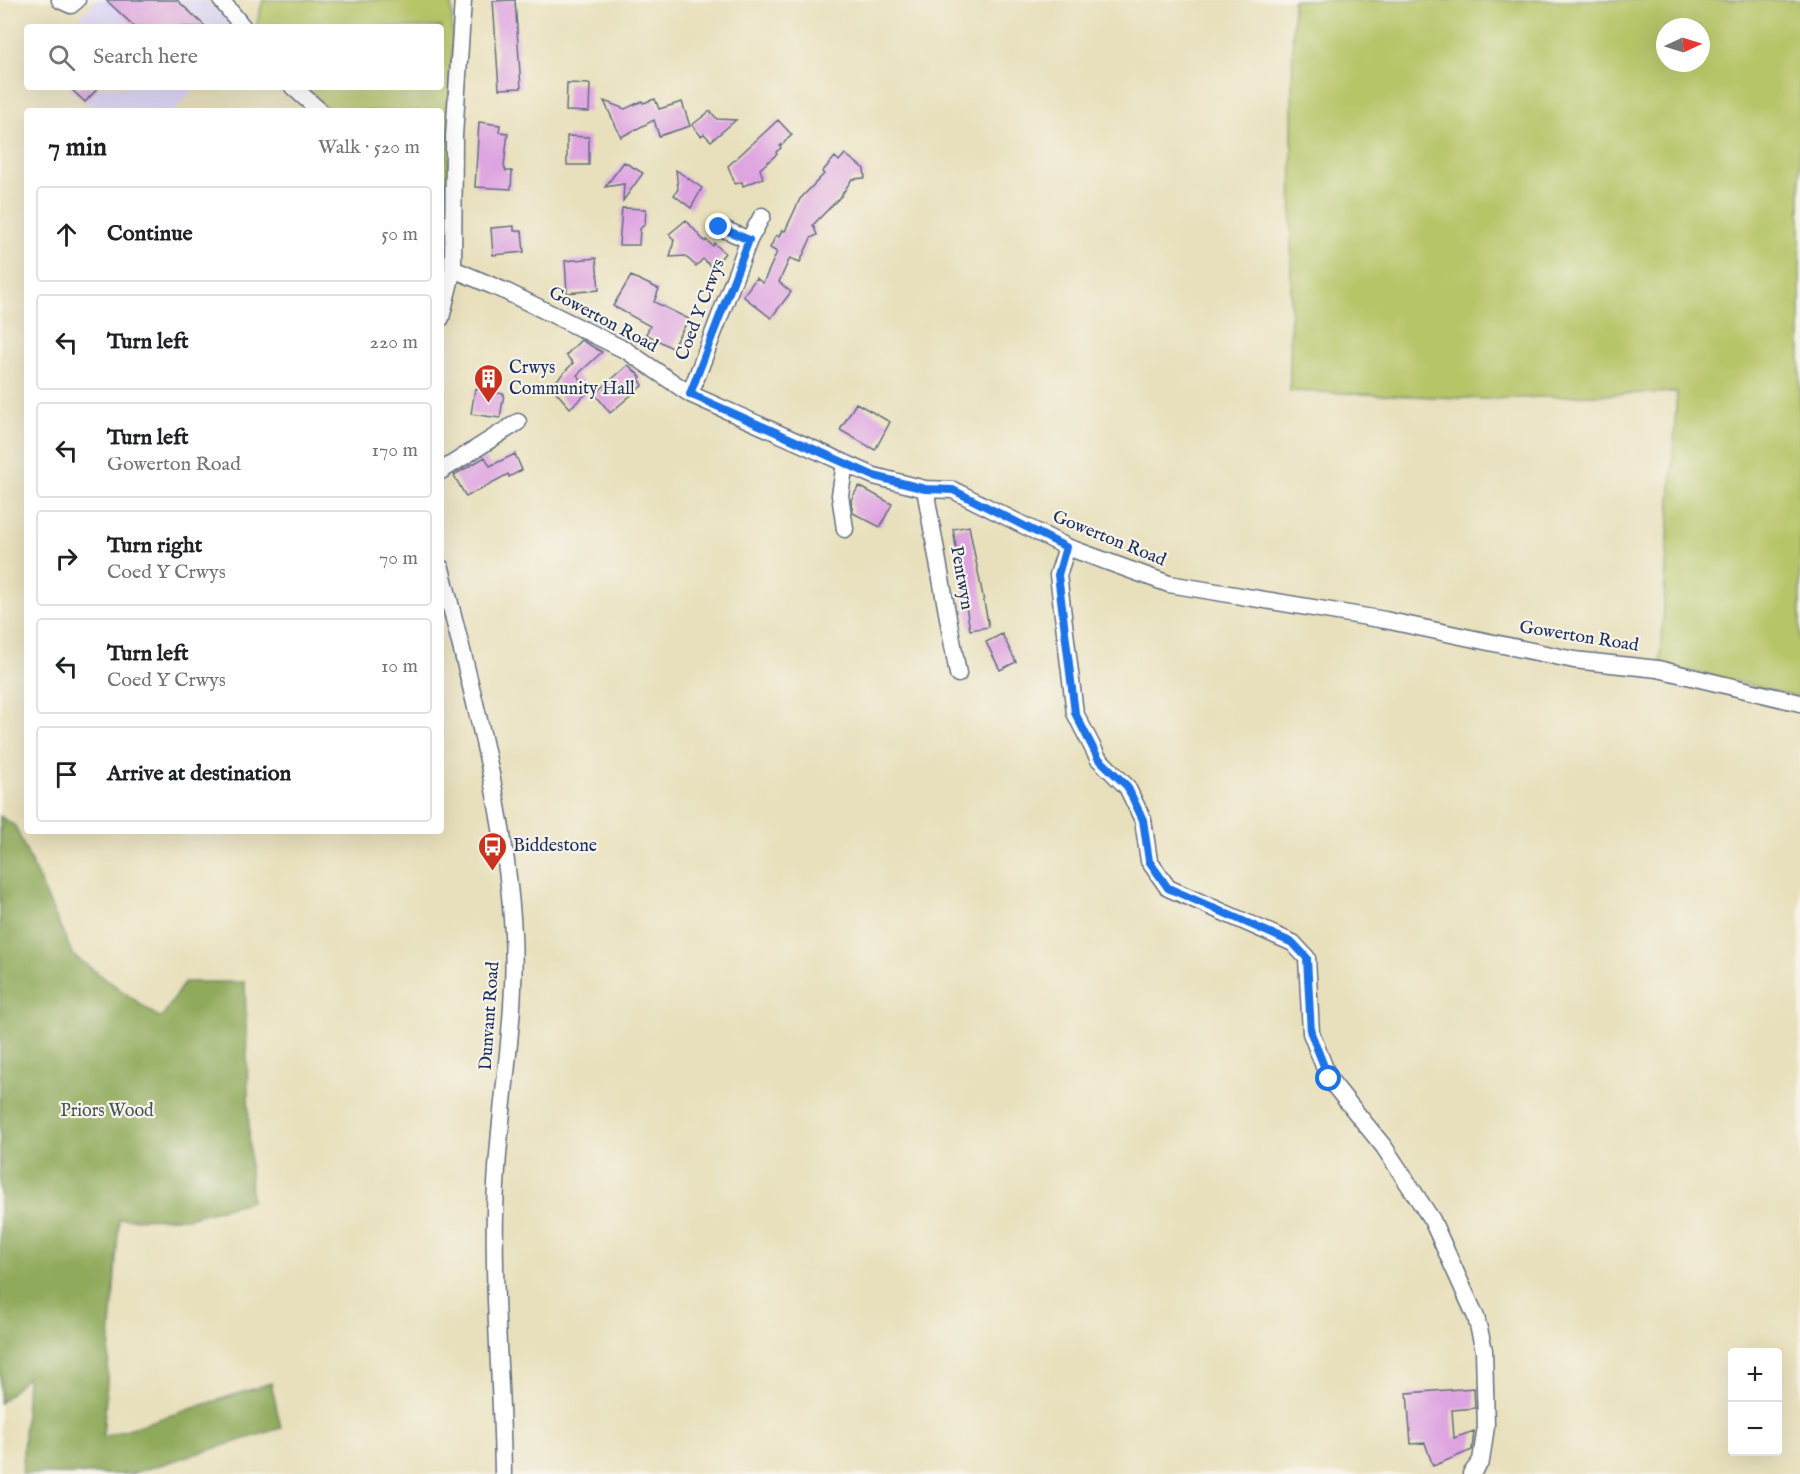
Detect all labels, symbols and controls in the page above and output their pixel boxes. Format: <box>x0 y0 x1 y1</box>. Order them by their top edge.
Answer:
north arrow <box>1656 18 1710 72</box>
search box <box>24 24 444 90</box>
icon: search <box>45 41 78 74</box>
text: Search here <box>93 43 198 71</box>
text: 7 min <box>48 131 107 164</box>
text: Walk · 520 m <box>318 135 420 160</box>
route end <box>705 213 731 239</box>
icon: ahead <box>50 218 83 251</box>
text: Continue <box>107 220 193 248</box>
text: 50 m <box>381 222 418 247</box>
street label: Coed Y Crwys <box>671 256 731 364</box>
street label: Gowerton Road <box>544 282 662 359</box>
icon: left <box>50 326 83 359</box>
text: Turn left <box>107 328 189 356</box>
text: 220 m <box>370 330 418 355</box>
place label: Crwys Community Hall <box>509 357 635 401</box>
building icon: Crwys Community Hall <box>472 362 504 404</box>
text: Turn left <box>107 424 189 452</box>
icon: left <box>50 434 83 467</box>
text: 170 m <box>372 438 418 463</box>
text: Gowerton Road <box>107 452 241 477</box>
street label: Gowerton Road <box>1049 506 1170 572</box>
text: Turn right <box>107 532 202 560</box>
icon: right <box>50 542 83 575</box>
street label: Pentwyn <box>944 544 978 612</box>
text: 70 m <box>379 546 418 571</box>
text: Coed Y Crwys <box>107 560 226 585</box>
street label: Gowerton Road <box>1518 616 1641 658</box>
text: Turn left <box>107 640 189 668</box>
icon: left <box>50 650 83 683</box>
text: 10 m <box>381 654 418 679</box>
text: Coed Y Crwys <box>107 668 226 693</box>
icon: arrive <box>50 758 83 791</box>
text: Arrive at destination <box>107 760 291 788</box>
bus stop icon: Biddestone <box>476 830 508 872</box>
place label: Biddestone <box>513 835 597 858</box>
street label: Dunvant Road <box>475 960 505 1071</box>
route start <box>1315 1065 1341 1091</box>
park label: Priors Wood <box>60 1100 154 1123</box>
map controls <box>1728 1348 1782 1456</box>
button: + <box>1728 1348 1782 1402</box>
button: − <box>1728 1402 1782 1456</box>

